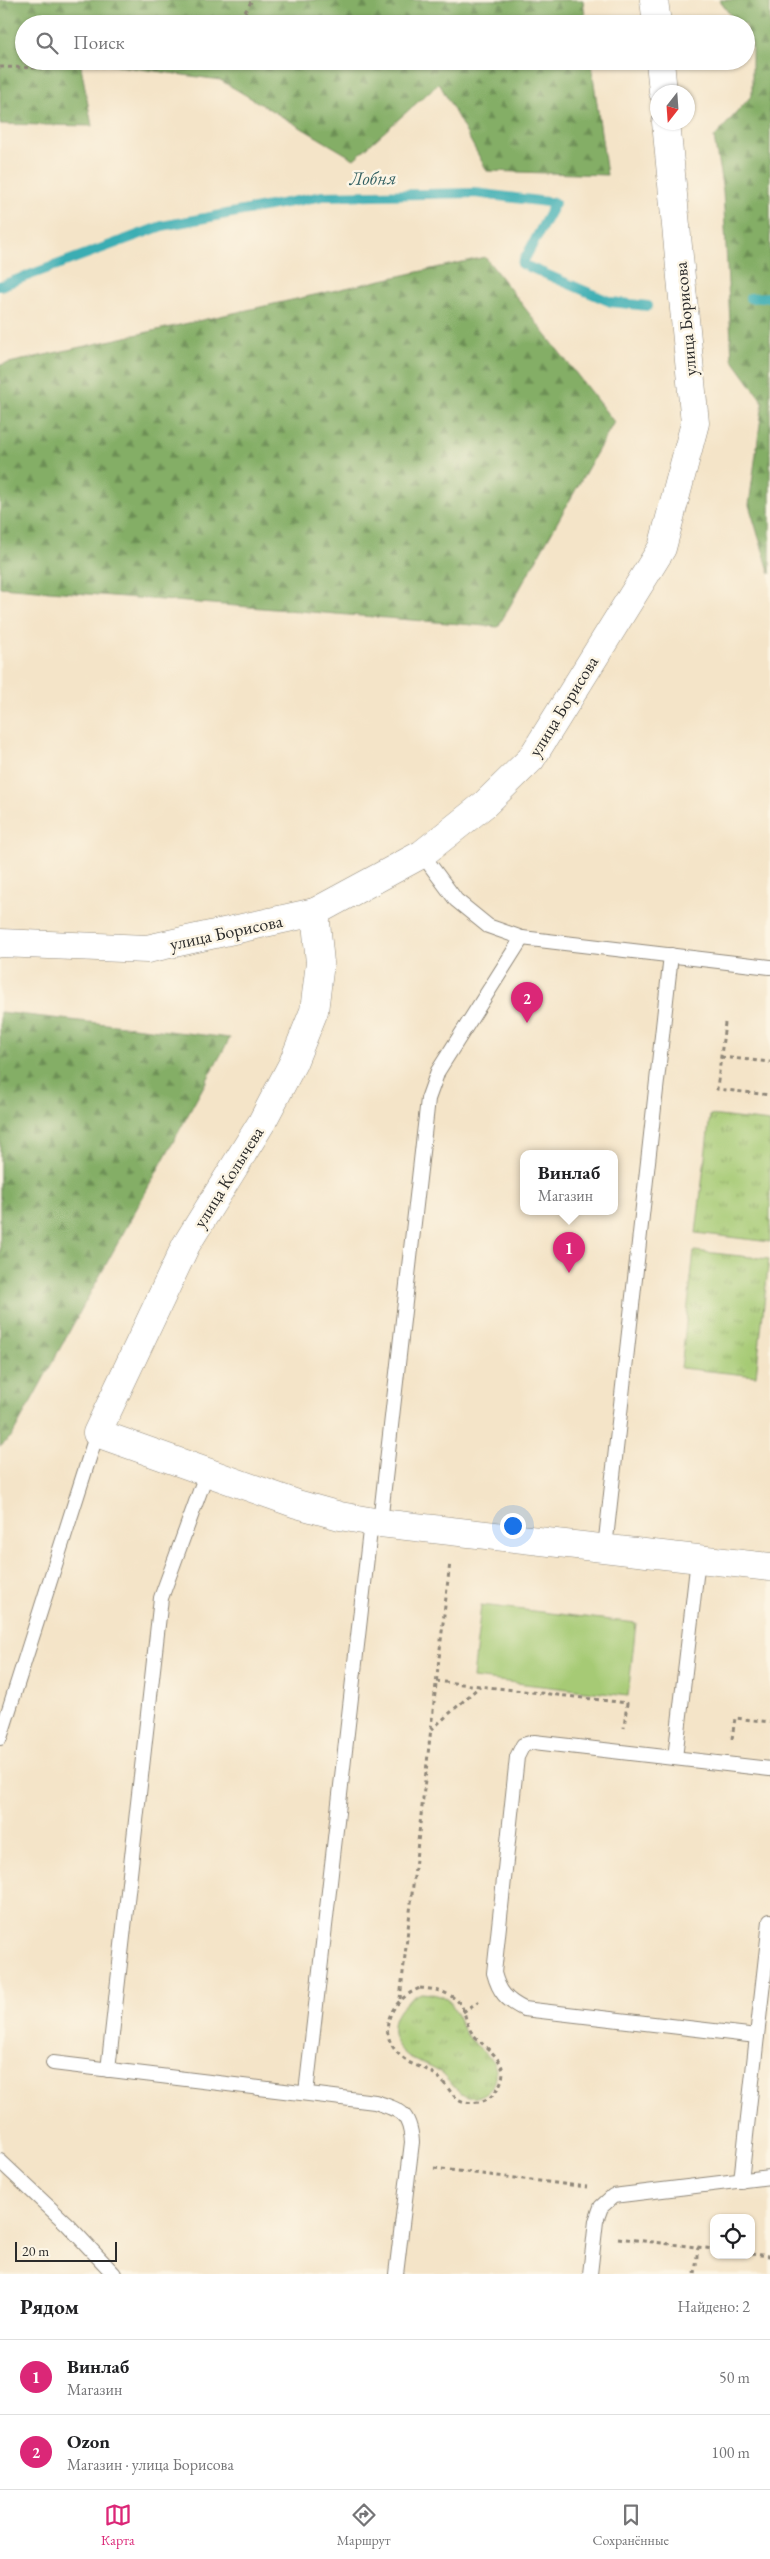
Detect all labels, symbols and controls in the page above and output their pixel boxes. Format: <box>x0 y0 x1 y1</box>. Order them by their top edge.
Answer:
search box <box>15 15 755 70</box>
icon: search <box>33 29 61 57</box>
text: Поиск <box>73 30 125 55</box>
north arrow <box>650 85 695 130</box>
water label: Лобня <box>348 165 397 191</box>
street label: улица Борисова <box>668 260 701 377</box>
street label: улица Борисова <box>523 651 604 761</box>
street label: улица Борисова <box>168 909 285 955</box>
pin: 2 <box>511 982 543 1023</box>
street label: улица Колычева <box>188 1121 269 1232</box>
popup <box>520 1150 618 1215</box>
text: Винлаб <box>538 1160 600 1185</box>
text: Магазин <box>538 1185 593 1206</box>
pin: 1 <box>553 1232 585 1273</box>
your location <box>500 1513 526 1539</box>
map controls <box>710 2214 755 2259</box>
button: locate <box>710 2214 755 2259</box>
scale bar <box>15 2239 118 2262</box>
text: 20 m <box>22 2242 49 2260</box>
text: Рядом <box>20 2293 79 2320</box>
text: Найдено: 2 <box>678 2296 750 2317</box>
text: Винлаб <box>67 2354 129 2379</box>
text: 1 <box>32 2367 40 2388</box>
text: 50 m <box>719 2367 750 2388</box>
text: Магазин <box>67 2379 122 2400</box>
text: Ozon <box>67 2429 110 2454</box>
text: 2 <box>32 2442 40 2463</box>
text: 100 m <box>711 2442 750 2463</box>
text: Магазин · улица Борисова <box>67 2454 234 2475</box>
tab: Карта <box>101 2501 135 2549</box>
tab: Маршрут <box>337 2501 390 2549</box>
tab: Сохранённые <box>593 2501 669 2549</box>

